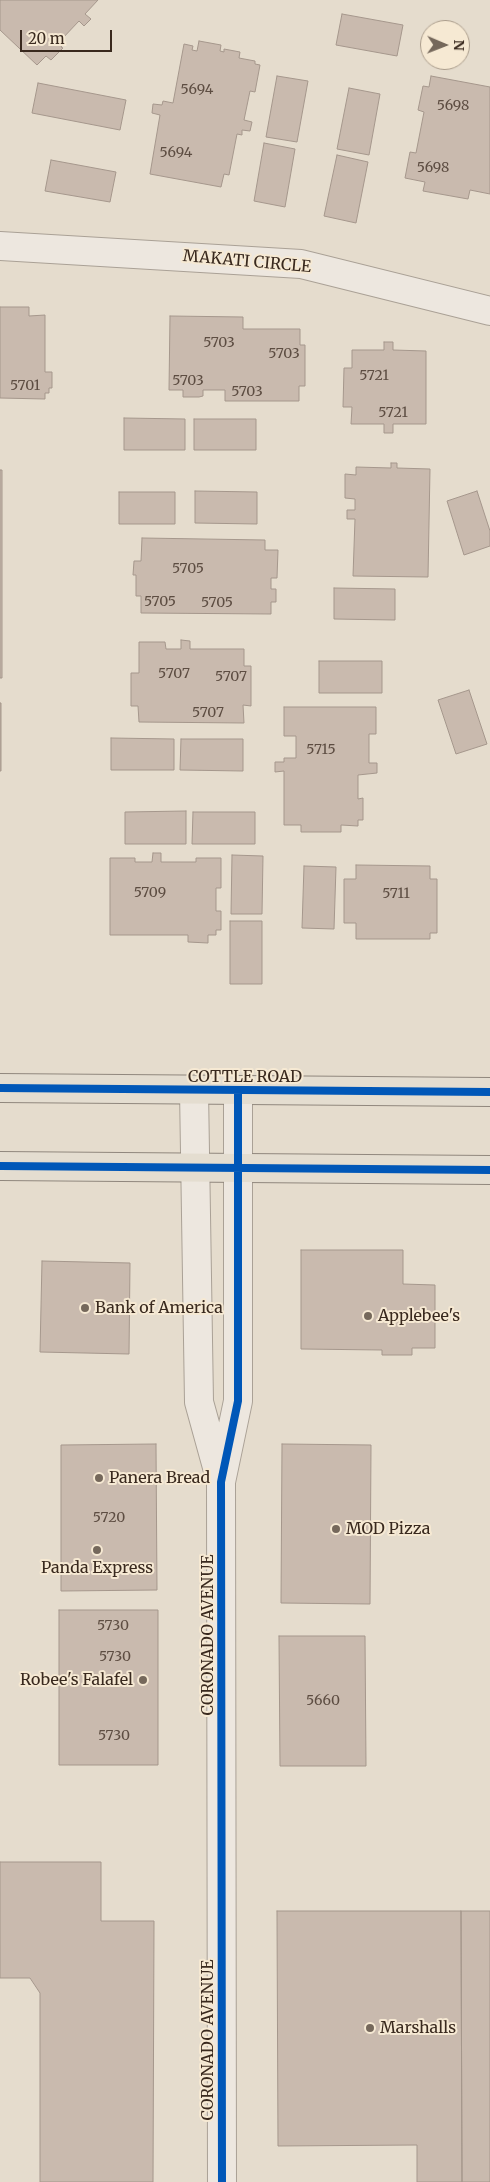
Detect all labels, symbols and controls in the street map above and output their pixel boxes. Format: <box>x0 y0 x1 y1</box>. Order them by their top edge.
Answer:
scale bar <box>22 20 115 52</box>
north arrow <box>420 20 470 70</box>
text: 20 m <box>28 29 65 48</box>
text: N <box>450 40 468 51</box>
house number: 5694 <box>181 82 213 98</box>
house number: 5698 <box>437 98 469 114</box>
house number: 5694 <box>160 145 192 161</box>
house number: 5698 <box>417 160 449 176</box>
street label: MAKATI CIRCLE <box>182 247 312 277</box>
house number: 5703 <box>203 335 235 351</box>
house number: 5703 <box>268 346 300 362</box>
house number: 5721 <box>359 368 389 384</box>
house number: 5703 <box>172 373 204 389</box>
house number: 5701 <box>10 378 40 394</box>
house number: 5703 <box>231 384 263 400</box>
house number: 5721 <box>378 405 408 421</box>
house number: 5705 <box>172 561 204 577</box>
house number: 5705 <box>144 594 176 610</box>
house number: 5705 <box>201 595 233 611</box>
house number: 5707 <box>158 666 190 682</box>
house number: 5707 <box>215 669 247 685</box>
house number: 5707 <box>192 705 224 721</box>
house number: 5715 <box>306 742 336 758</box>
house number: 5709 <box>134 885 166 901</box>
house number: 5711 <box>382 886 410 902</box>
street label: COTTLE ROAD <box>188 1067 302 1087</box>
place label: Bank of America <box>95 1298 223 1318</box>
marker: Bank of America <box>79 1302 91 1314</box>
place label: Applebee's <box>378 1306 460 1326</box>
marker: Applebee's <box>362 1310 374 1322</box>
place label: Panera Bread <box>109 1468 210 1488</box>
marker: Panera Bread <box>93 1472 105 1484</box>
house number: 5720 <box>93 1510 125 1526</box>
place label: MOD Pizza <box>346 1519 430 1539</box>
marker: MOD Pizza <box>330 1523 342 1535</box>
marker: Panda Express <box>91 1544 103 1556</box>
street label: CORONADO AVENUE <box>198 1555 218 1715</box>
place label: Panda Express <box>41 1558 153 1578</box>
house number: 5730 <box>97 1618 129 1634</box>
house number: 5730 <box>99 1649 131 1665</box>
place label: Robee's Falafel <box>20 1670 133 1690</box>
marker: Robee's Falafel <box>137 1674 149 1686</box>
house number: 5660 <box>306 1693 340 1709</box>
house number: 5730 <box>98 1728 130 1744</box>
street label: CORONADO AVENUE <box>198 1960 218 2120</box>
place label: Marshalls <box>380 2018 456 2038</box>
marker: Marshalls <box>364 2022 376 2034</box>

